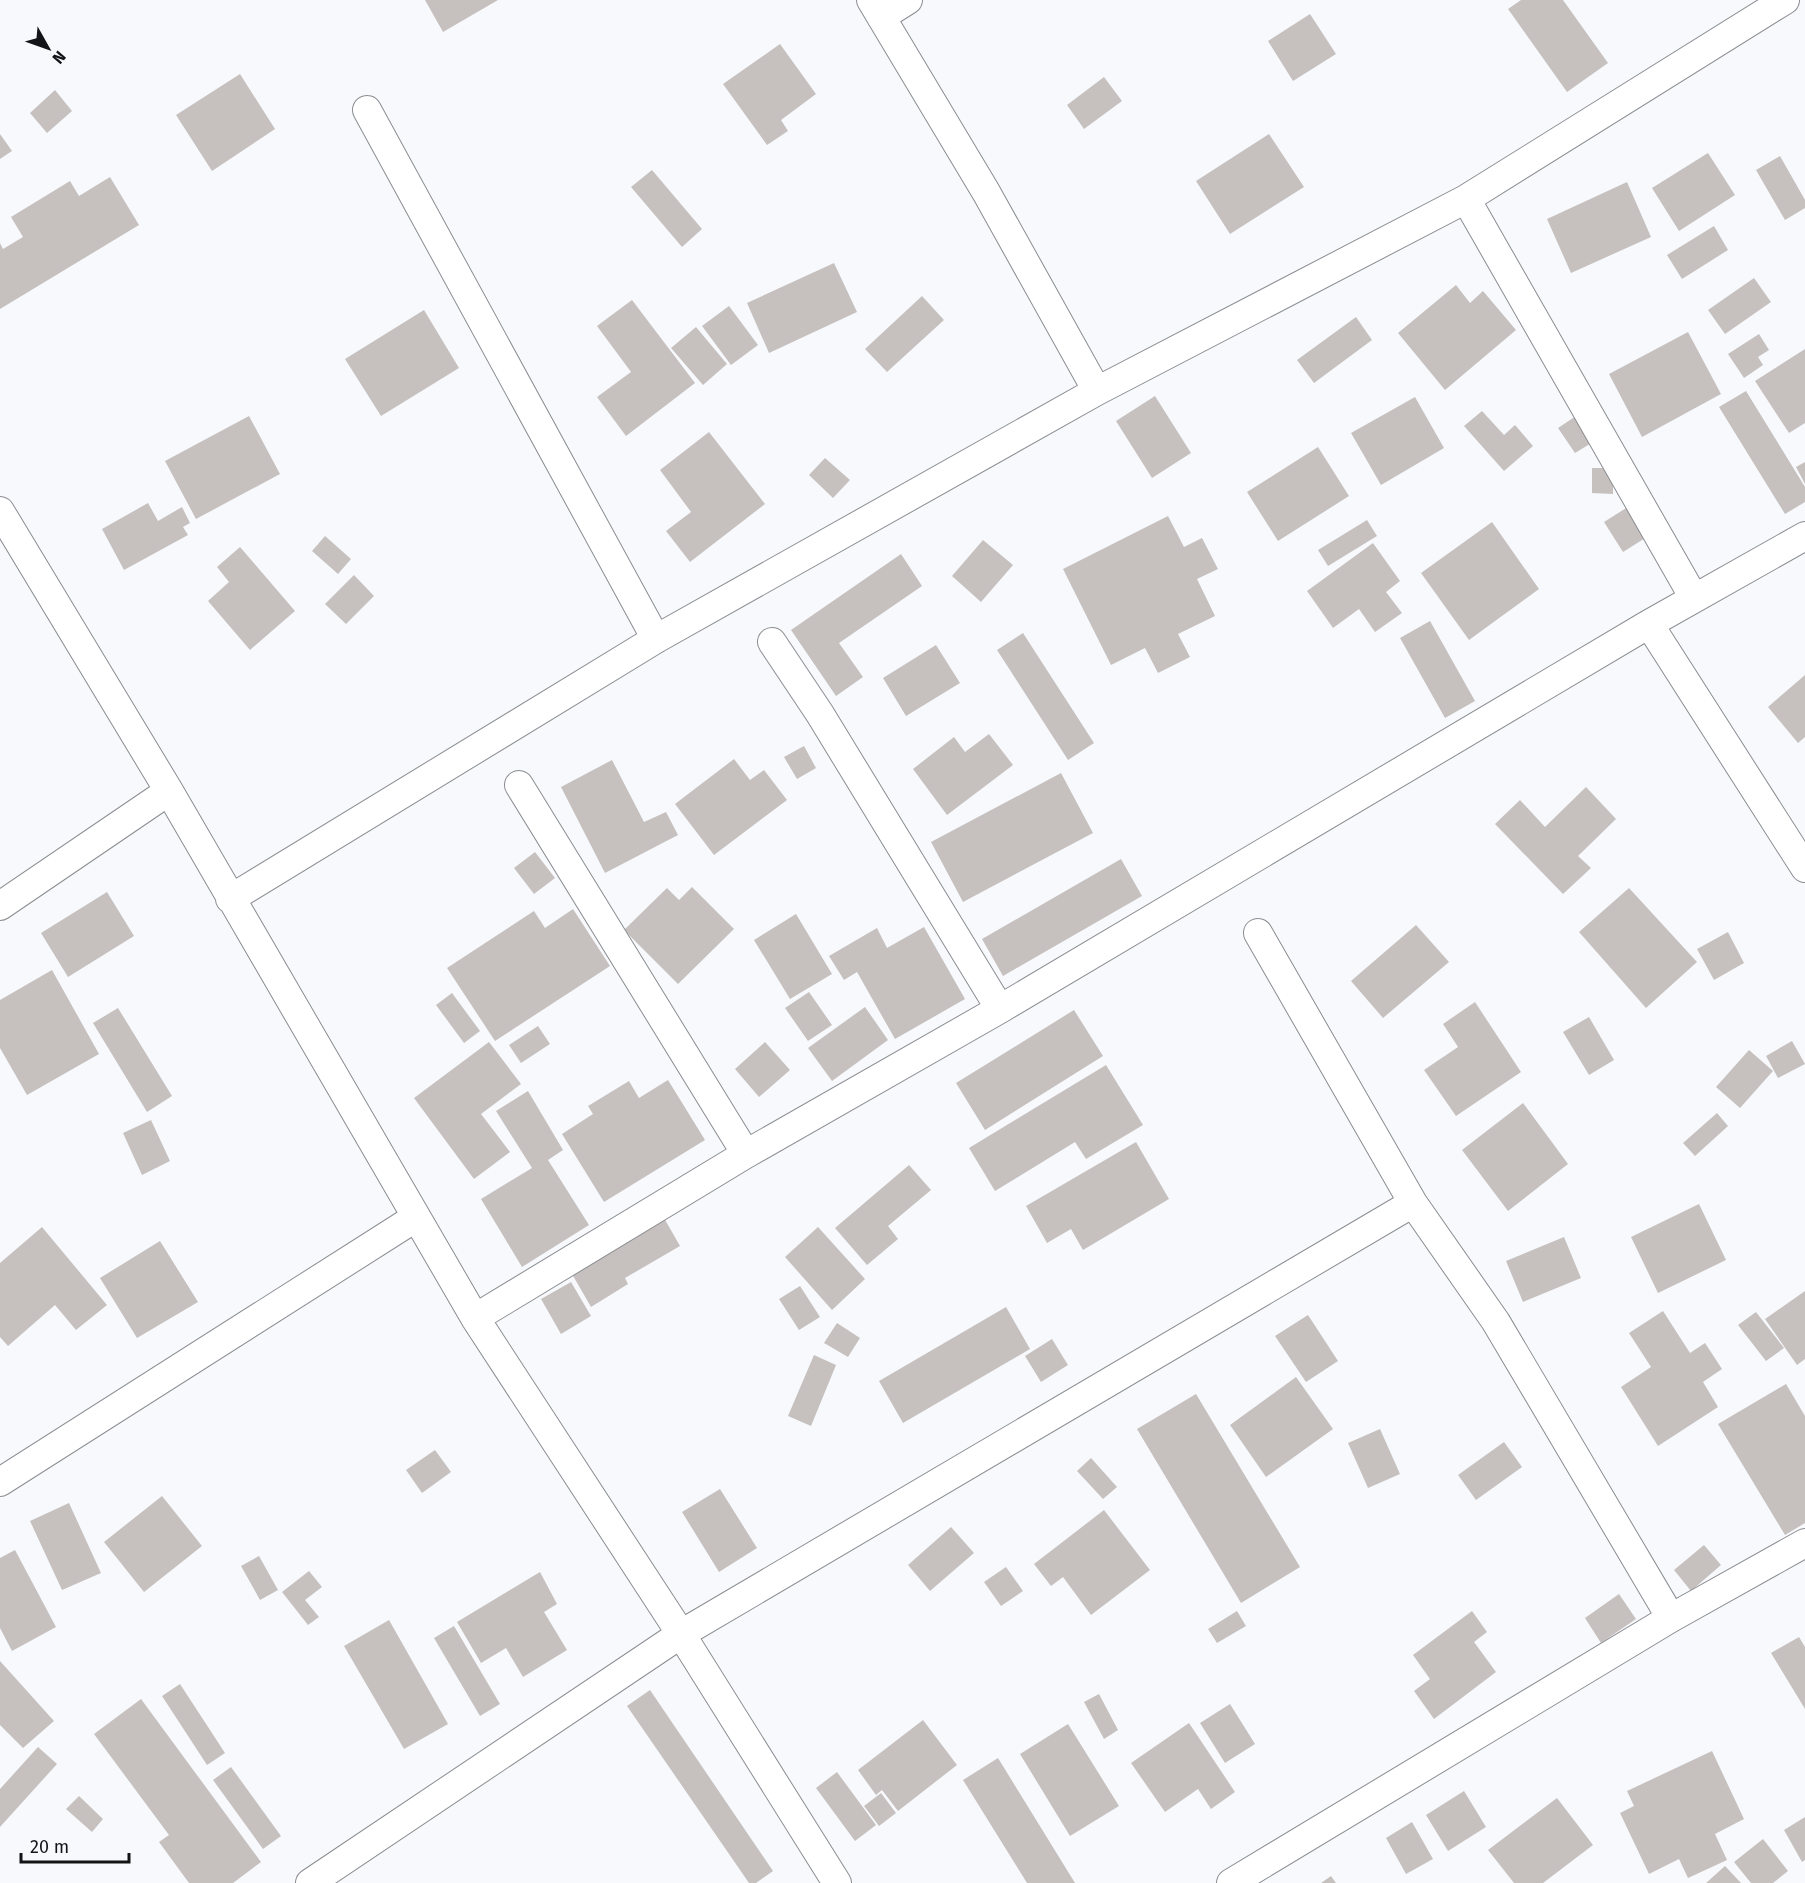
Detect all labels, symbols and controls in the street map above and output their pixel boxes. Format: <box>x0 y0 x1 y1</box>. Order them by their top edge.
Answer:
north arrow <box>18 18 78 78</box>
text: N <box>48 47 70 67</box>
scale bar <box>21 1826 129 1864</box>
text: 20 m <box>30 1836 69 1858</box>

